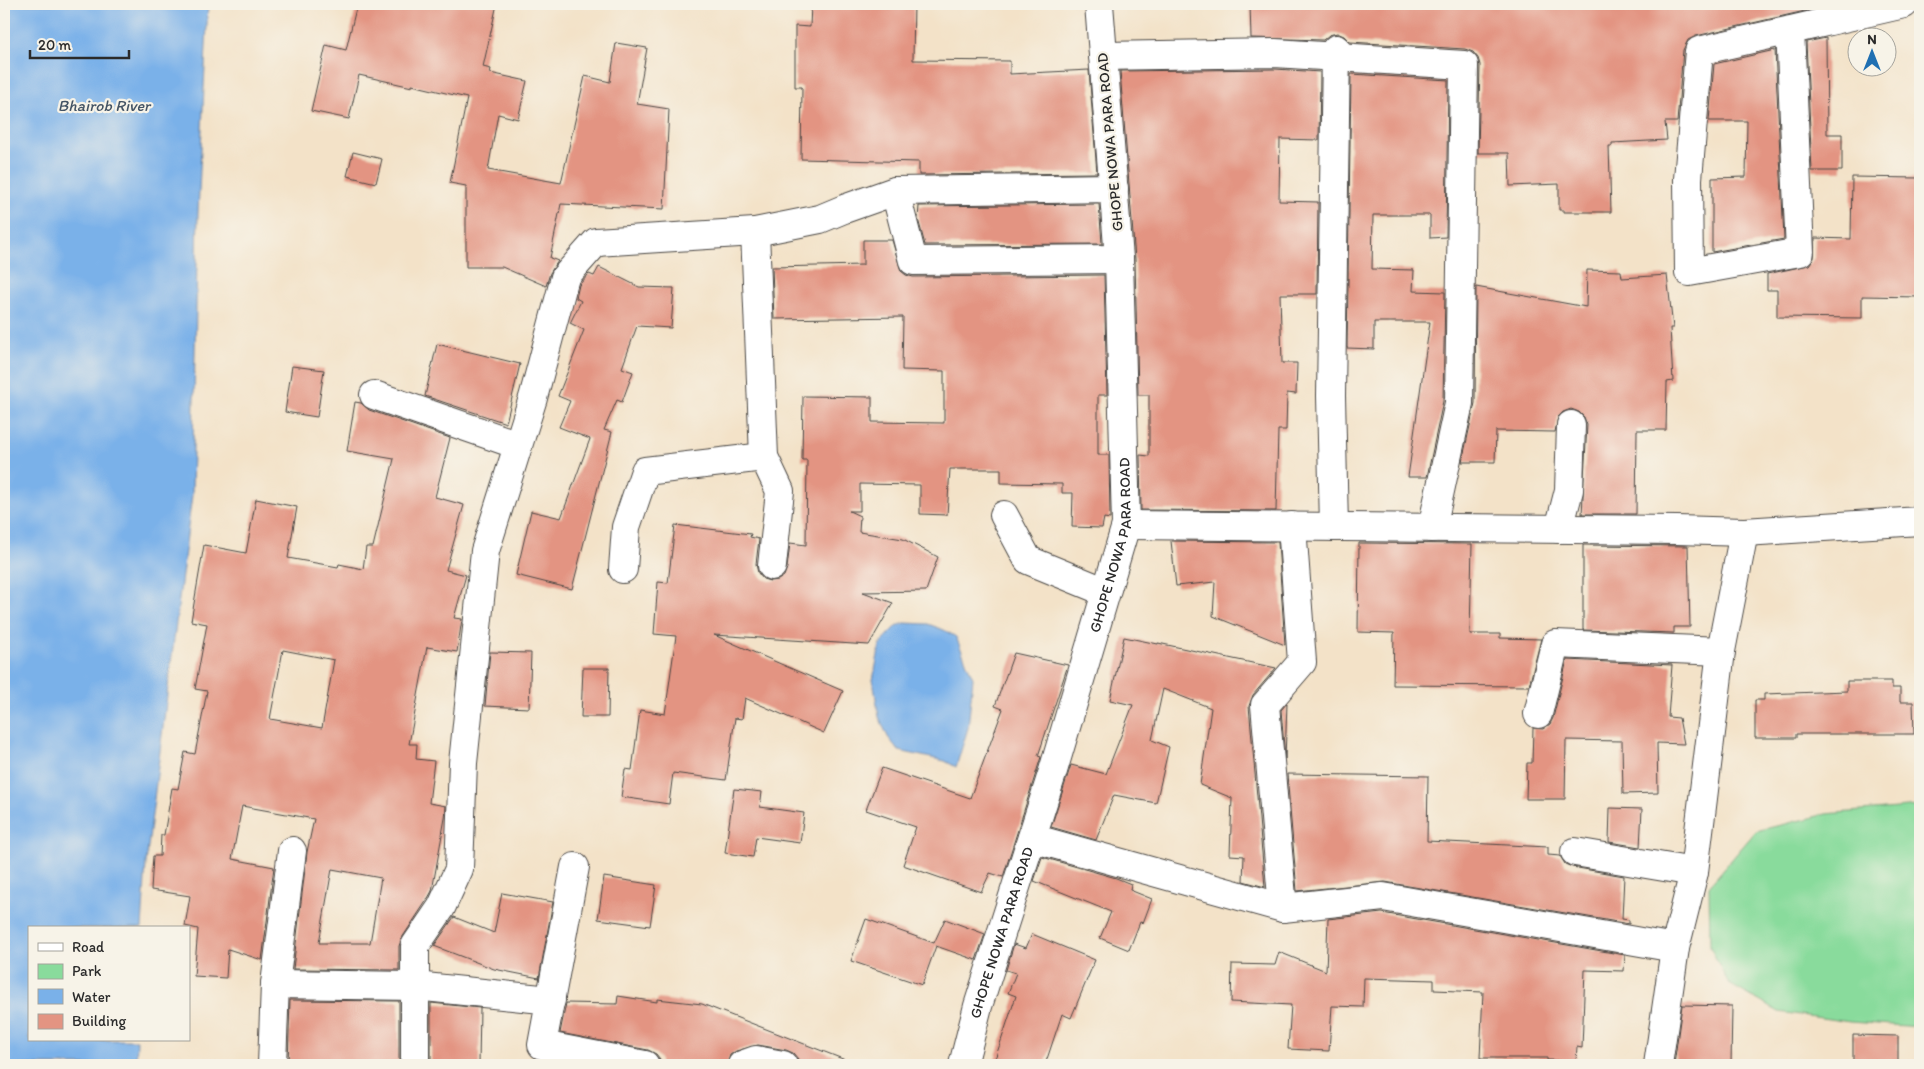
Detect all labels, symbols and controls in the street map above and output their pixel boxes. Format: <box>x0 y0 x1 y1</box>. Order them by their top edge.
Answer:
scale bar <box>30 28 129 60</box>
north arrow <box>1846 28 1896 78</box>
text: N <box>1867 31 1877 48</box>
text: 20 m <box>38 36 72 54</box>
street label: GHOPE NOWA PARA ROAD <box>1093 52 1127 232</box>
water label: Bhairob River <box>58 96 152 115</box>
street label: GHOPE NOWA PARA ROAD <box>1086 457 1135 635</box>
street label: GHOPE NOWA PARA ROAD <box>966 844 1037 1020</box>
legend <box>28 926 190 1042</box>
text: Road <box>72 938 105 956</box>
text: Park <box>72 962 102 980</box>
text: Water <box>72 988 111 1006</box>
text: Building <box>72 1012 126 1030</box>

